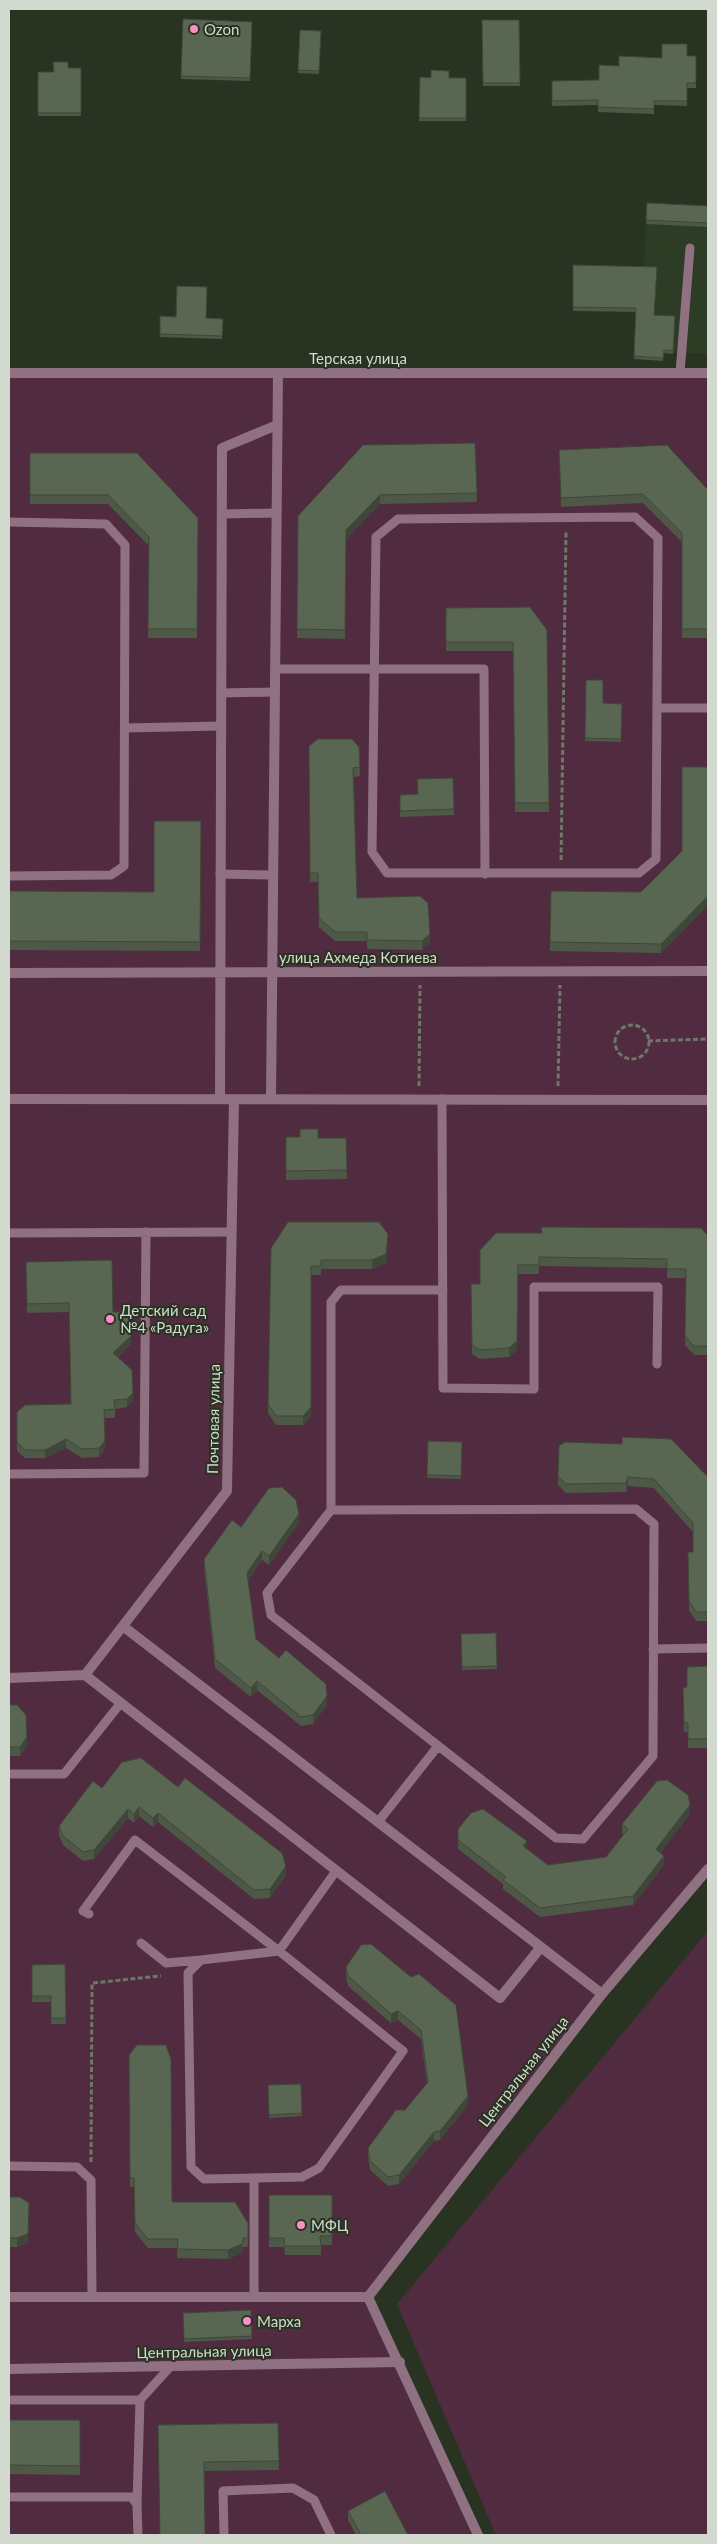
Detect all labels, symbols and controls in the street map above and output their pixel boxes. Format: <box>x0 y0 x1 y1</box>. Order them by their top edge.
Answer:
place label: Ozon <box>204 20 239 38</box>
marker: Ozon <box>188 23 200 35</box>
street label: Терская улица <box>309 349 407 367</box>
street label: улица Ахмеда Котиева <box>279 948 437 966</box>
place label: Детский сад №4 «Радуга» <box>120 1301 209 1336</box>
marker: Детский сад №4 «Радуга» <box>104 1313 116 1325</box>
street label: Почтовая улица <box>203 1364 223 1474</box>
street label: Центральная улица <box>474 2012 572 2130</box>
place label: МФЦ <box>311 2216 349 2234</box>
marker: МФЦ <box>295 2219 307 2231</box>
place label: Марха <box>257 2312 301 2330</box>
marker: Марха <box>241 2315 253 2327</box>
street label: Центральная улица <box>136 2341 272 2361</box>

